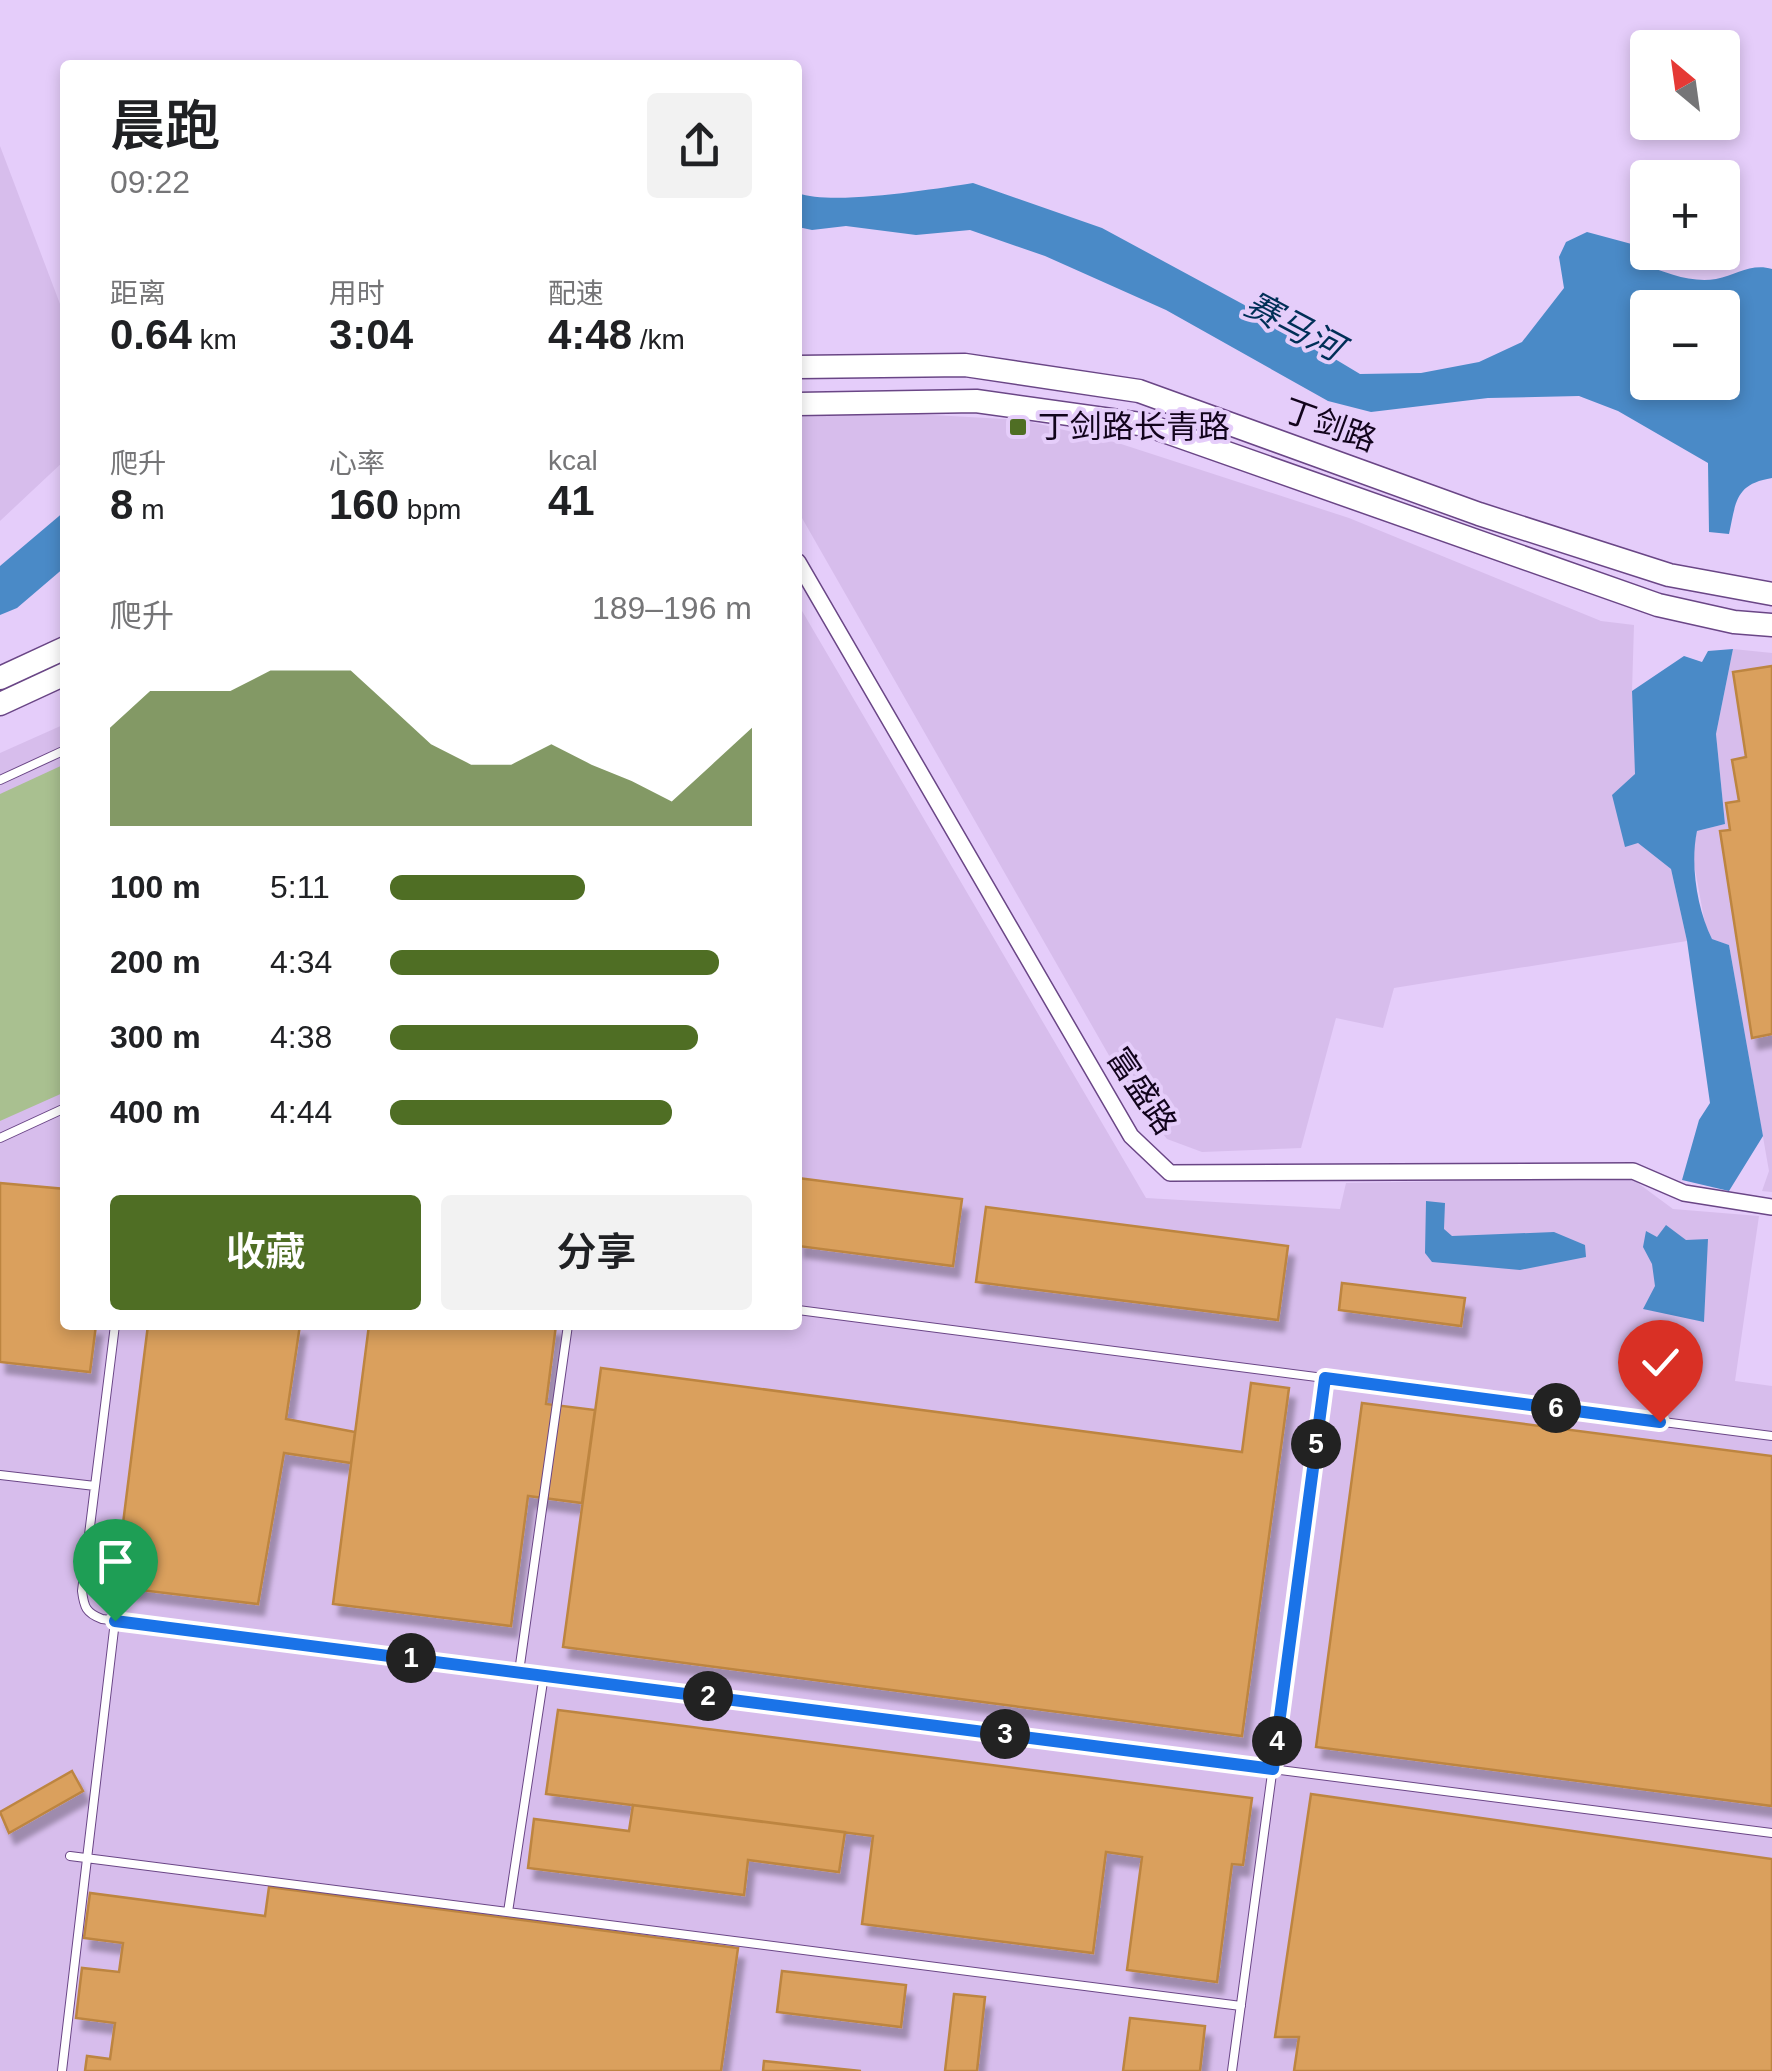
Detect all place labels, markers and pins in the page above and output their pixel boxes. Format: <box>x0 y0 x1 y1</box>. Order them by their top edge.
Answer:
place label: 丁剑路长青路 <box>1038 409 1230 445</box>
marker: 丁剑路长青路 <box>1007 416 1029 438</box>
pin <box>1618 1320 1703 1423</box>
pin: 6 <box>1531 1383 1581 1433</box>
pin: 5 <box>1291 1419 1341 1469</box>
pin <box>73 1519 158 1622</box>
pin: 1 <box>386 1633 436 1683</box>
pin: 2 <box>683 1671 733 1721</box>
pin: 3 <box>980 1709 1030 1759</box>
pin: 4 <box>1252 1716 1302 1766</box>

